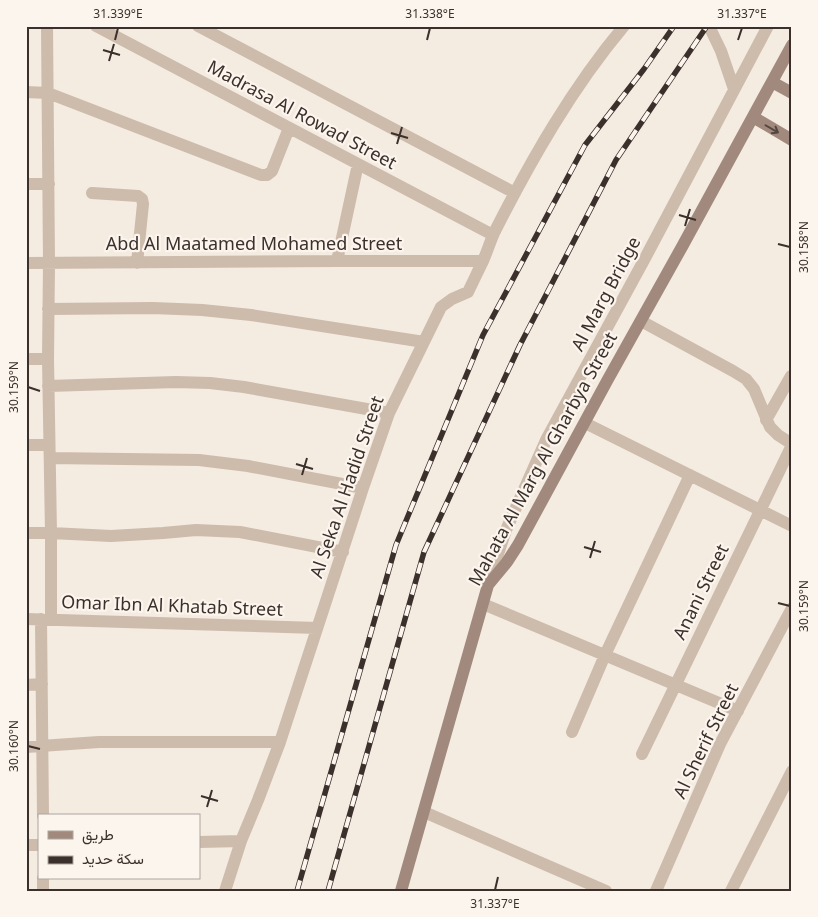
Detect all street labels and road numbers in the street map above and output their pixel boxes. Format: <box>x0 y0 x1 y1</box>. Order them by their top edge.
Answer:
street label: Madrasa Al Rowad Street <box>204 54 402 174</box>
street label: Abd Al Maatamed Mohamed Street <box>106 231 403 255</box>
street label: Al Marg Bridge <box>565 232 645 355</box>
street label: Mahata Al Marg Al Gharbya Street <box>462 327 622 590</box>
street label: Al Seka Al Hadid Street <box>304 392 389 581</box>
street label: Anani Street <box>667 539 734 643</box>
street label: Omar Ibn Al Khatab Street <box>61 589 284 621</box>
street label: Al Sherif Street <box>667 679 744 802</box>

